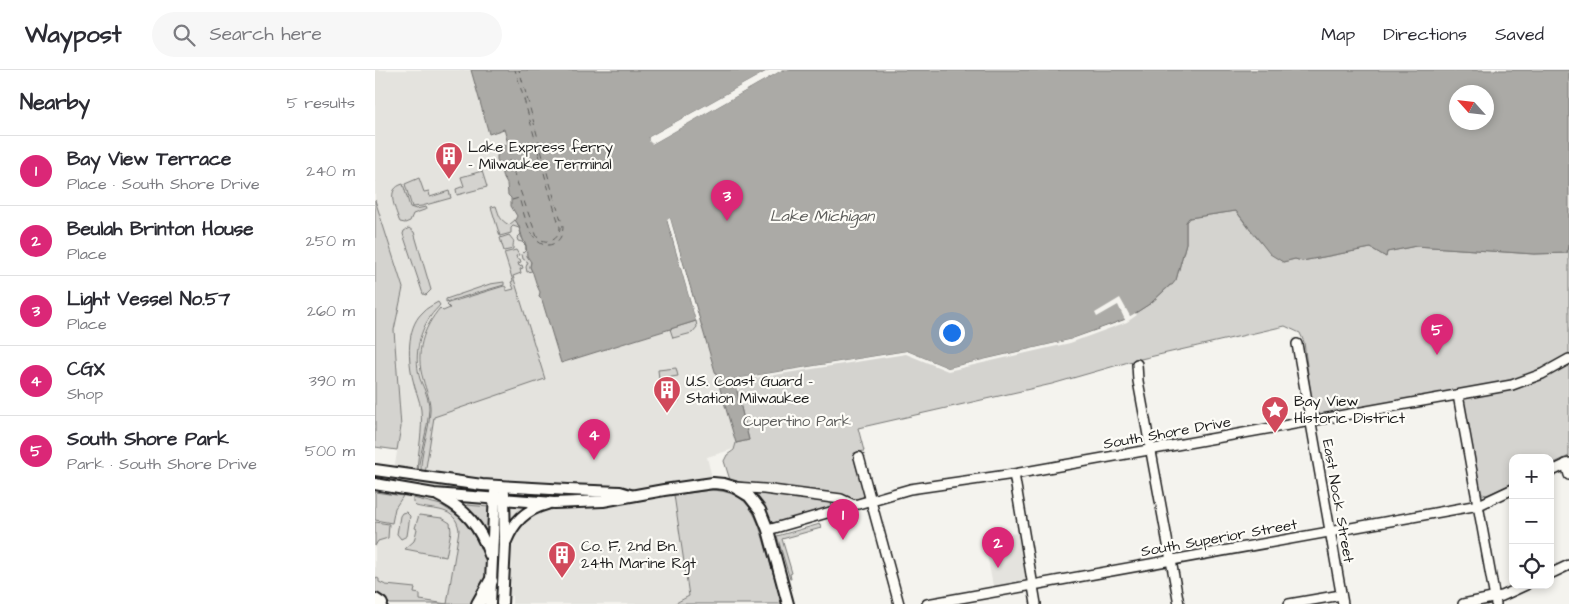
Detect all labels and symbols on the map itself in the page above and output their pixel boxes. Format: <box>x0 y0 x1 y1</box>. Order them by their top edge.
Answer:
north arrow <box>1449 85 1494 130</box>
place label: Lake Express ferry - Milwaukee Terminal <box>468 137 613 175</box>
building icon: Lake Express ferry - Milwaukee Terminal <box>434 141 464 180</box>
pin: 3 <box>711 180 743 221</box>
water label: Lake Michigan <box>770 205 876 228</box>
pin: 5 <box>1421 314 1453 355</box>
your location <box>939 320 965 346</box>
place label: U.S. Coast Guard - Station Milwaukee <box>686 371 813 409</box>
building icon: U.S. Coast Guard - Station Milwaukee <box>652 375 682 414</box>
place label: Bay View Historic District <box>1294 391 1405 429</box>
place icon: Bay View Historic District <box>1260 395 1290 434</box>
park label: Cupertino Park <box>743 411 851 432</box>
street label: South Shore Drive <box>1102 411 1232 455</box>
pin: 4 <box>578 419 610 460</box>
street label: East Nock Street <box>1317 438 1359 564</box>
pin: 1 <box>827 499 859 540</box>
street label: South Superior Street <box>1139 514 1299 562</box>
pin: 2 <box>982 527 1014 568</box>
place label: Co. F, 2nd Bn. 24th Marine Rgt <box>581 536 696 575</box>
building icon: Co. F, 2nd Bn. 24th Marine Rgt <box>547 540 577 579</box>

